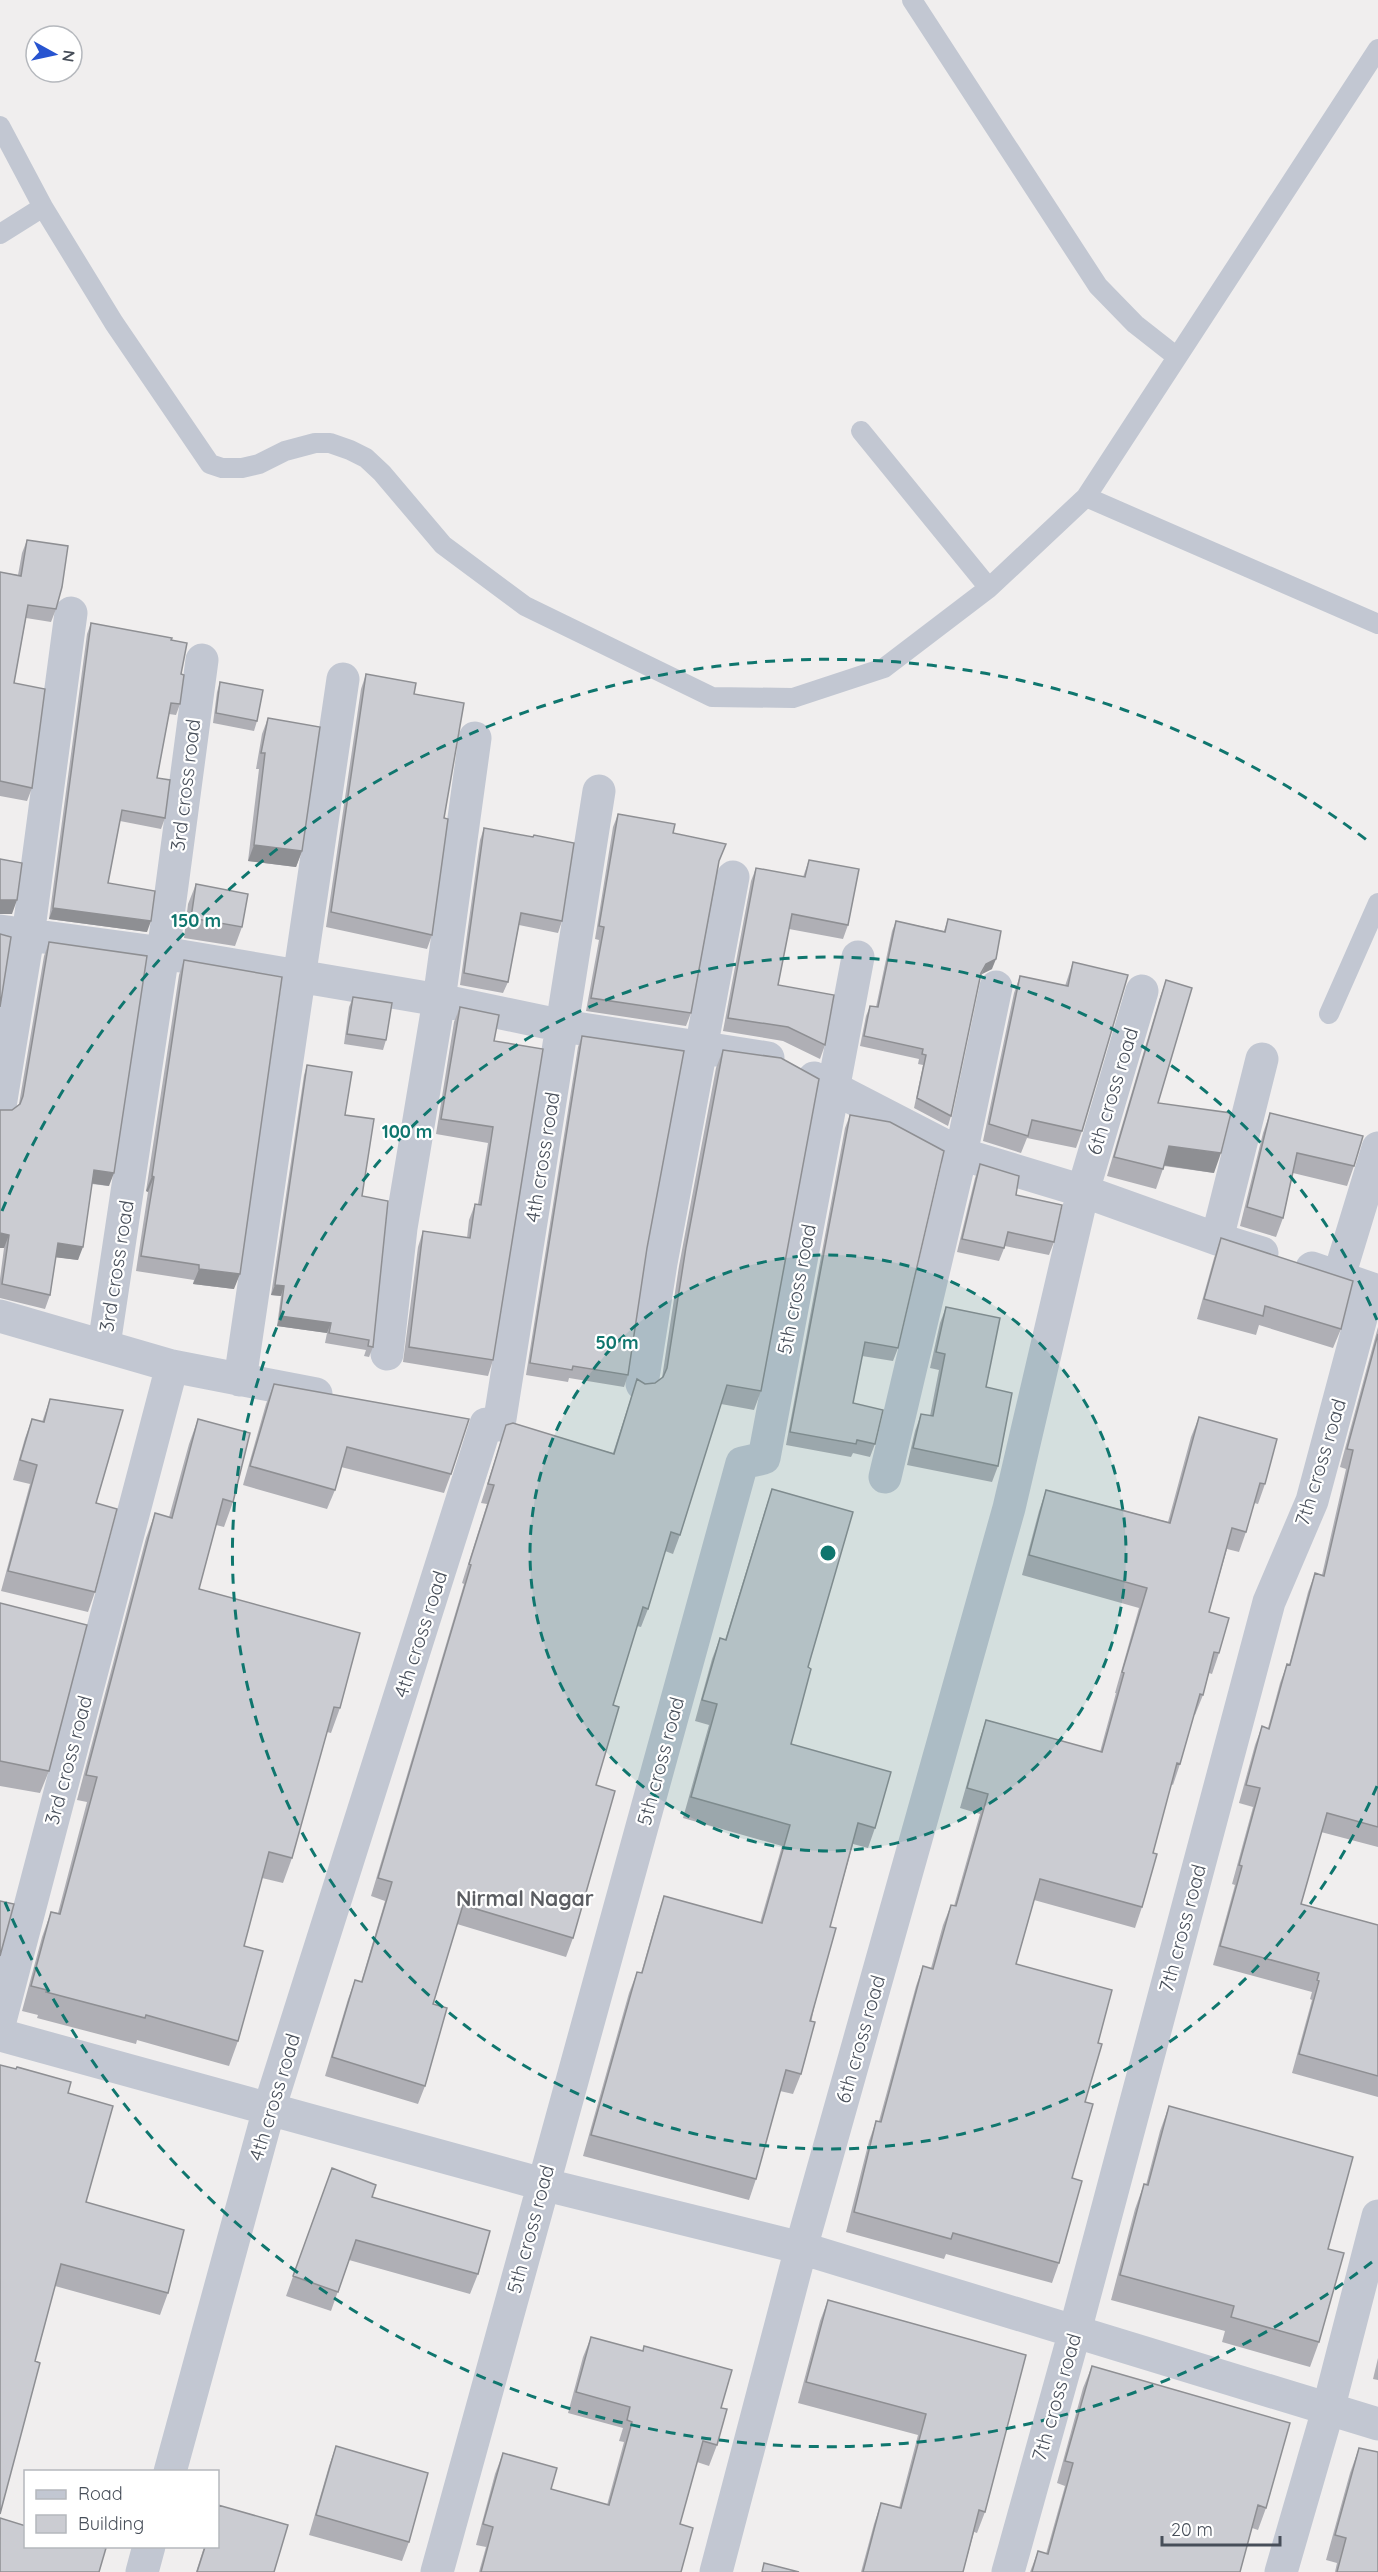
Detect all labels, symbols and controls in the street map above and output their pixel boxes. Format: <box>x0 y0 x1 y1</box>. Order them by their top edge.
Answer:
north arrow <box>24 24 84 84</box>
text: N <box>58 49 80 63</box>
street label: 3rd cross road <box>164 718 206 852</box>
text: 150 m <box>171 909 221 932</box>
street label: 6th cross road <box>1081 1024 1143 1158</box>
street label: 4th cross road <box>519 1090 565 1224</box>
text: 100 m <box>382 1120 432 1143</box>
street label: 3rd cross road <box>93 1198 139 1334</box>
street label: 5th cross road <box>771 1222 821 1356</box>
text: 50 m <box>595 1331 639 1354</box>
street label: 7th cross road <box>1289 1396 1351 1528</box>
centre of rings <box>818 1543 838 1563</box>
street label: 4th cross road <box>388 1568 452 1700</box>
street label: 3rd cross road <box>39 1693 97 1827</box>
street label: 5th cross road <box>631 1694 689 1828</box>
street label: 7th cross road <box>1153 1861 1211 1995</box>
district label: Nirmal Nagar <box>456 1885 594 1911</box>
street label: 6th cross road <box>830 1972 890 2106</box>
street label: 4th cross road <box>243 2030 305 2164</box>
street label: 5th cross road <box>501 2162 559 2296</box>
street label: 7th cross road <box>1026 2330 1086 2464</box>
legend <box>24 2470 219 2548</box>
text: Road <box>78 2482 123 2505</box>
scale bar <box>1162 2509 1280 2547</box>
text: Building <box>78 2512 144 2535</box>
text: 20 m <box>1171 2518 1213 2541</box>

